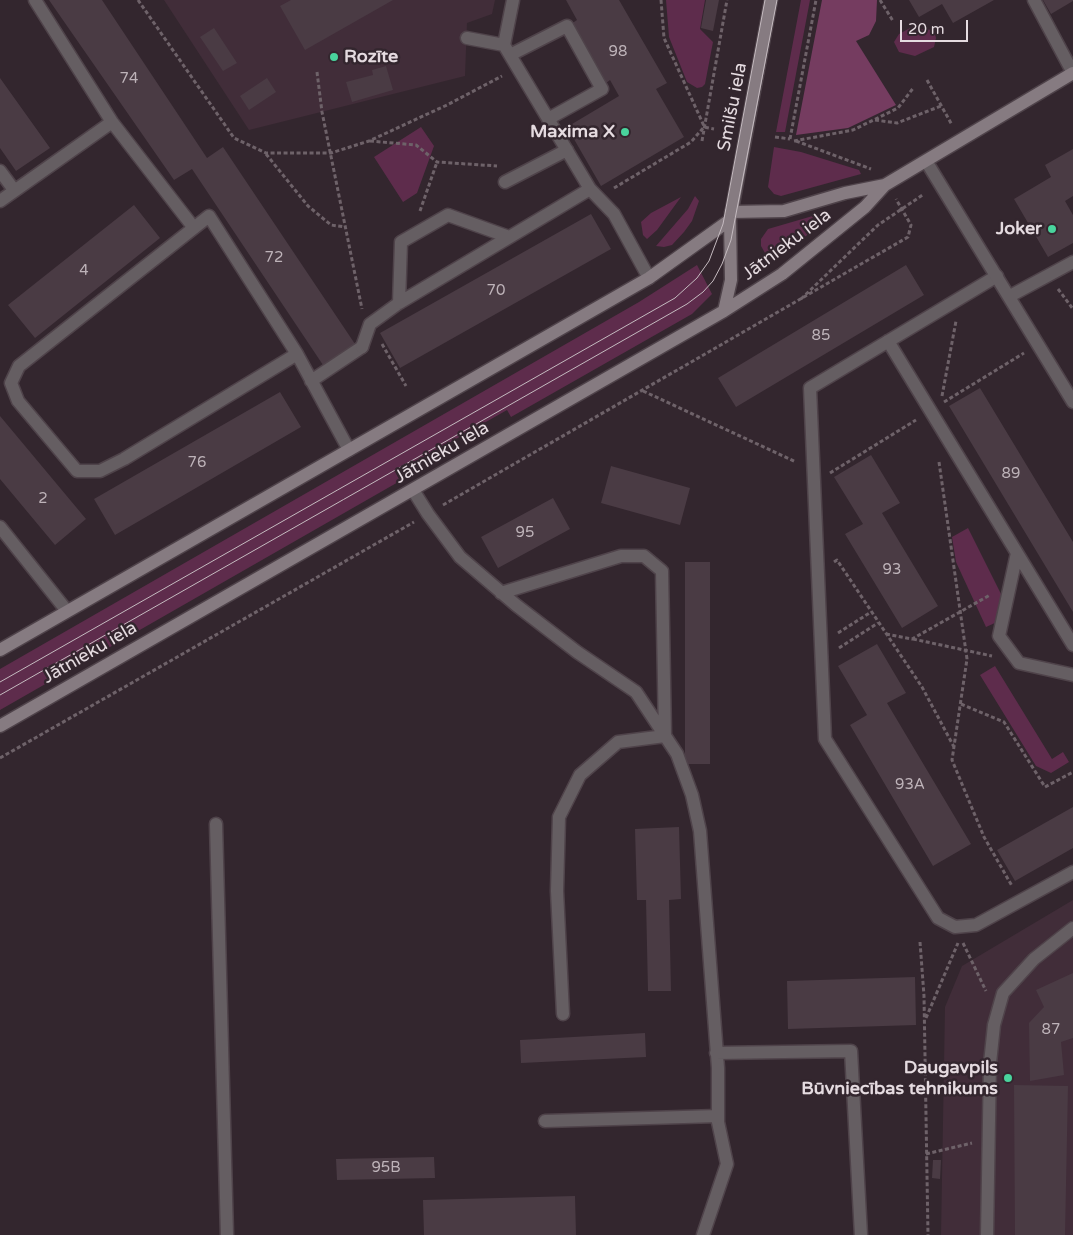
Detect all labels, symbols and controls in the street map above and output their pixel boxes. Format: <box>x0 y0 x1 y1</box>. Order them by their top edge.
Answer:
scale bar <box>903 10 970 42</box>
text: 20 m <box>908 20 945 38</box>
house number: 98 <box>609 43 627 61</box>
place label: Rozīte <box>344 46 398 68</box>
marker: Rozīte <box>328 51 340 63</box>
street label: Smilšu iela <box>714 61 752 153</box>
house number: 74 <box>120 70 138 88</box>
place label: Maxima X <box>530 121 615 143</box>
marker: Maxima X <box>619 126 631 138</box>
street label: Jātnieku iela <box>738 205 836 285</box>
place label: Joker <box>996 218 1042 240</box>
marker: Joker <box>1046 223 1058 235</box>
house number: 72 <box>265 249 283 267</box>
house number: 4 <box>79 262 89 280</box>
house number: 70 <box>487 282 505 300</box>
house number: 85 <box>812 327 830 345</box>
street label: Jātnieku iela <box>391 417 493 489</box>
house number: 76 <box>188 454 206 472</box>
house number: 89 <box>1002 465 1020 483</box>
house number: 2 <box>38 490 48 508</box>
house number: 95 <box>516 524 534 542</box>
house number: 93 <box>883 561 901 579</box>
street label: Jātnieku iela <box>39 617 141 689</box>
house number: 93A <box>895 776 925 794</box>
house number: 87 <box>1042 1021 1060 1039</box>
place label: Daugavpils Būvniecības tehnikums <box>801 1057 998 1100</box>
marker: Daugavpils Būvniecības tehnikums <box>1002 1072 1014 1084</box>
house number: 95B <box>371 1159 401 1177</box>

